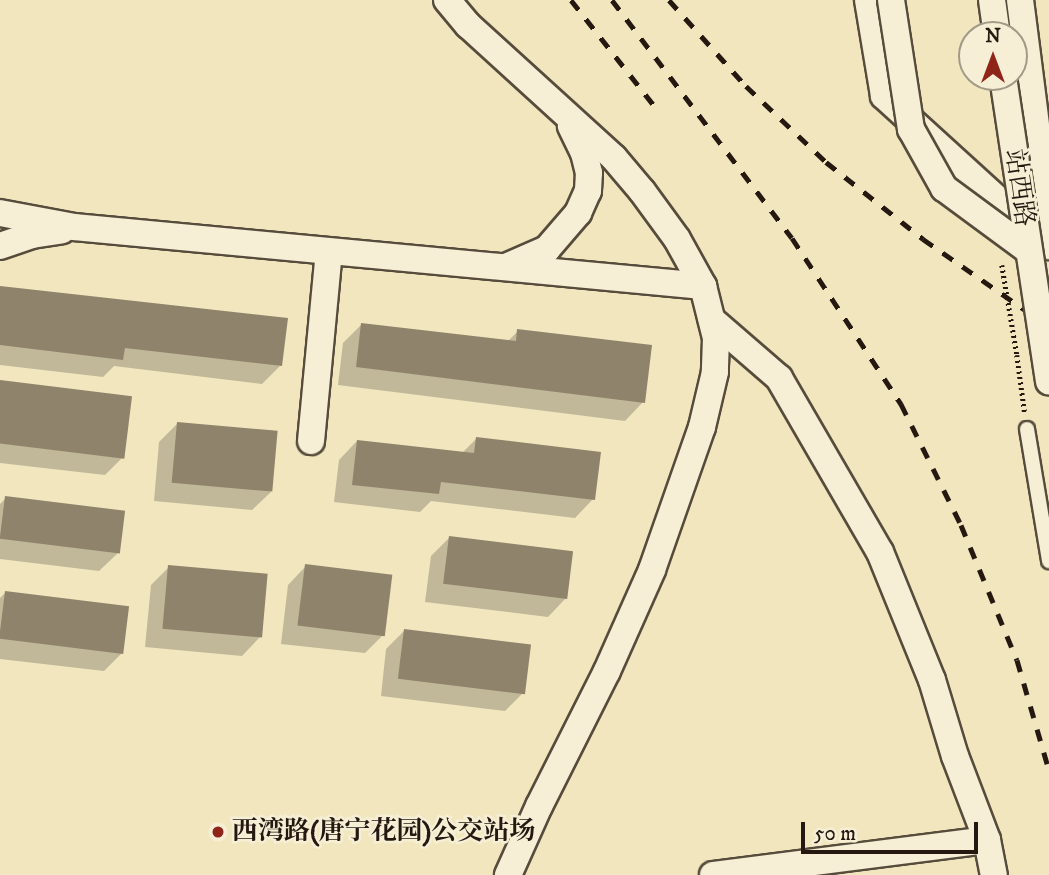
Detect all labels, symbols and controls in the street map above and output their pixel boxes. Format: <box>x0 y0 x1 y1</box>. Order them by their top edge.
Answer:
north arrow <box>958 21 1028 91</box>
text: N <box>985 25 1001 48</box>
street label: 站西路 <box>998 147 1040 229</box>
scale bar <box>804 808 981 852</box>
place label: 西湾路(唐宁花园)公交站场 <box>232 816 535 848</box>
text: 50 m <box>814 821 856 847</box>
marker: 西湾路(唐宁花园)公交站场 <box>210 824 226 840</box>

